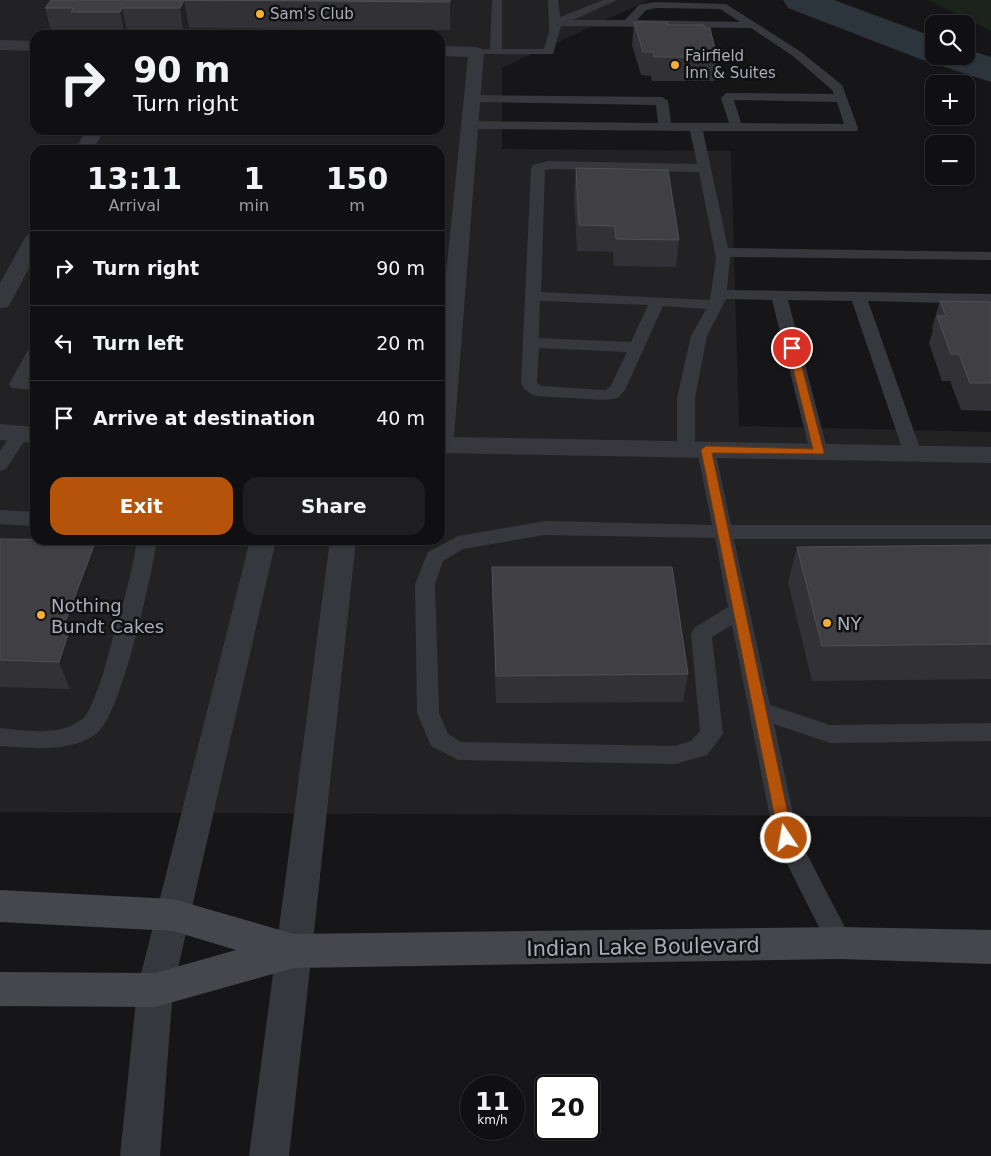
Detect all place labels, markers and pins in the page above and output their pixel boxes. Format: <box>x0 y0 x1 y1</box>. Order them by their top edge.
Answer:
place label: Sam's Club <box>270 5 354 23</box>
marker: Sam's Club <box>254 8 266 20</box>
place label: Fairfield Inn & Suites <box>685 47 776 82</box>
marker: Fairfield Inn & Suites <box>669 59 681 71</box>
pin <box>771 327 813 369</box>
place label: Nothing Bundt Cakes <box>51 595 164 637</box>
marker: Nothing Bundt Cakes <box>35 609 47 621</box>
place label: NY <box>837 613 862 634</box>
marker: NY <box>821 617 833 629</box>

